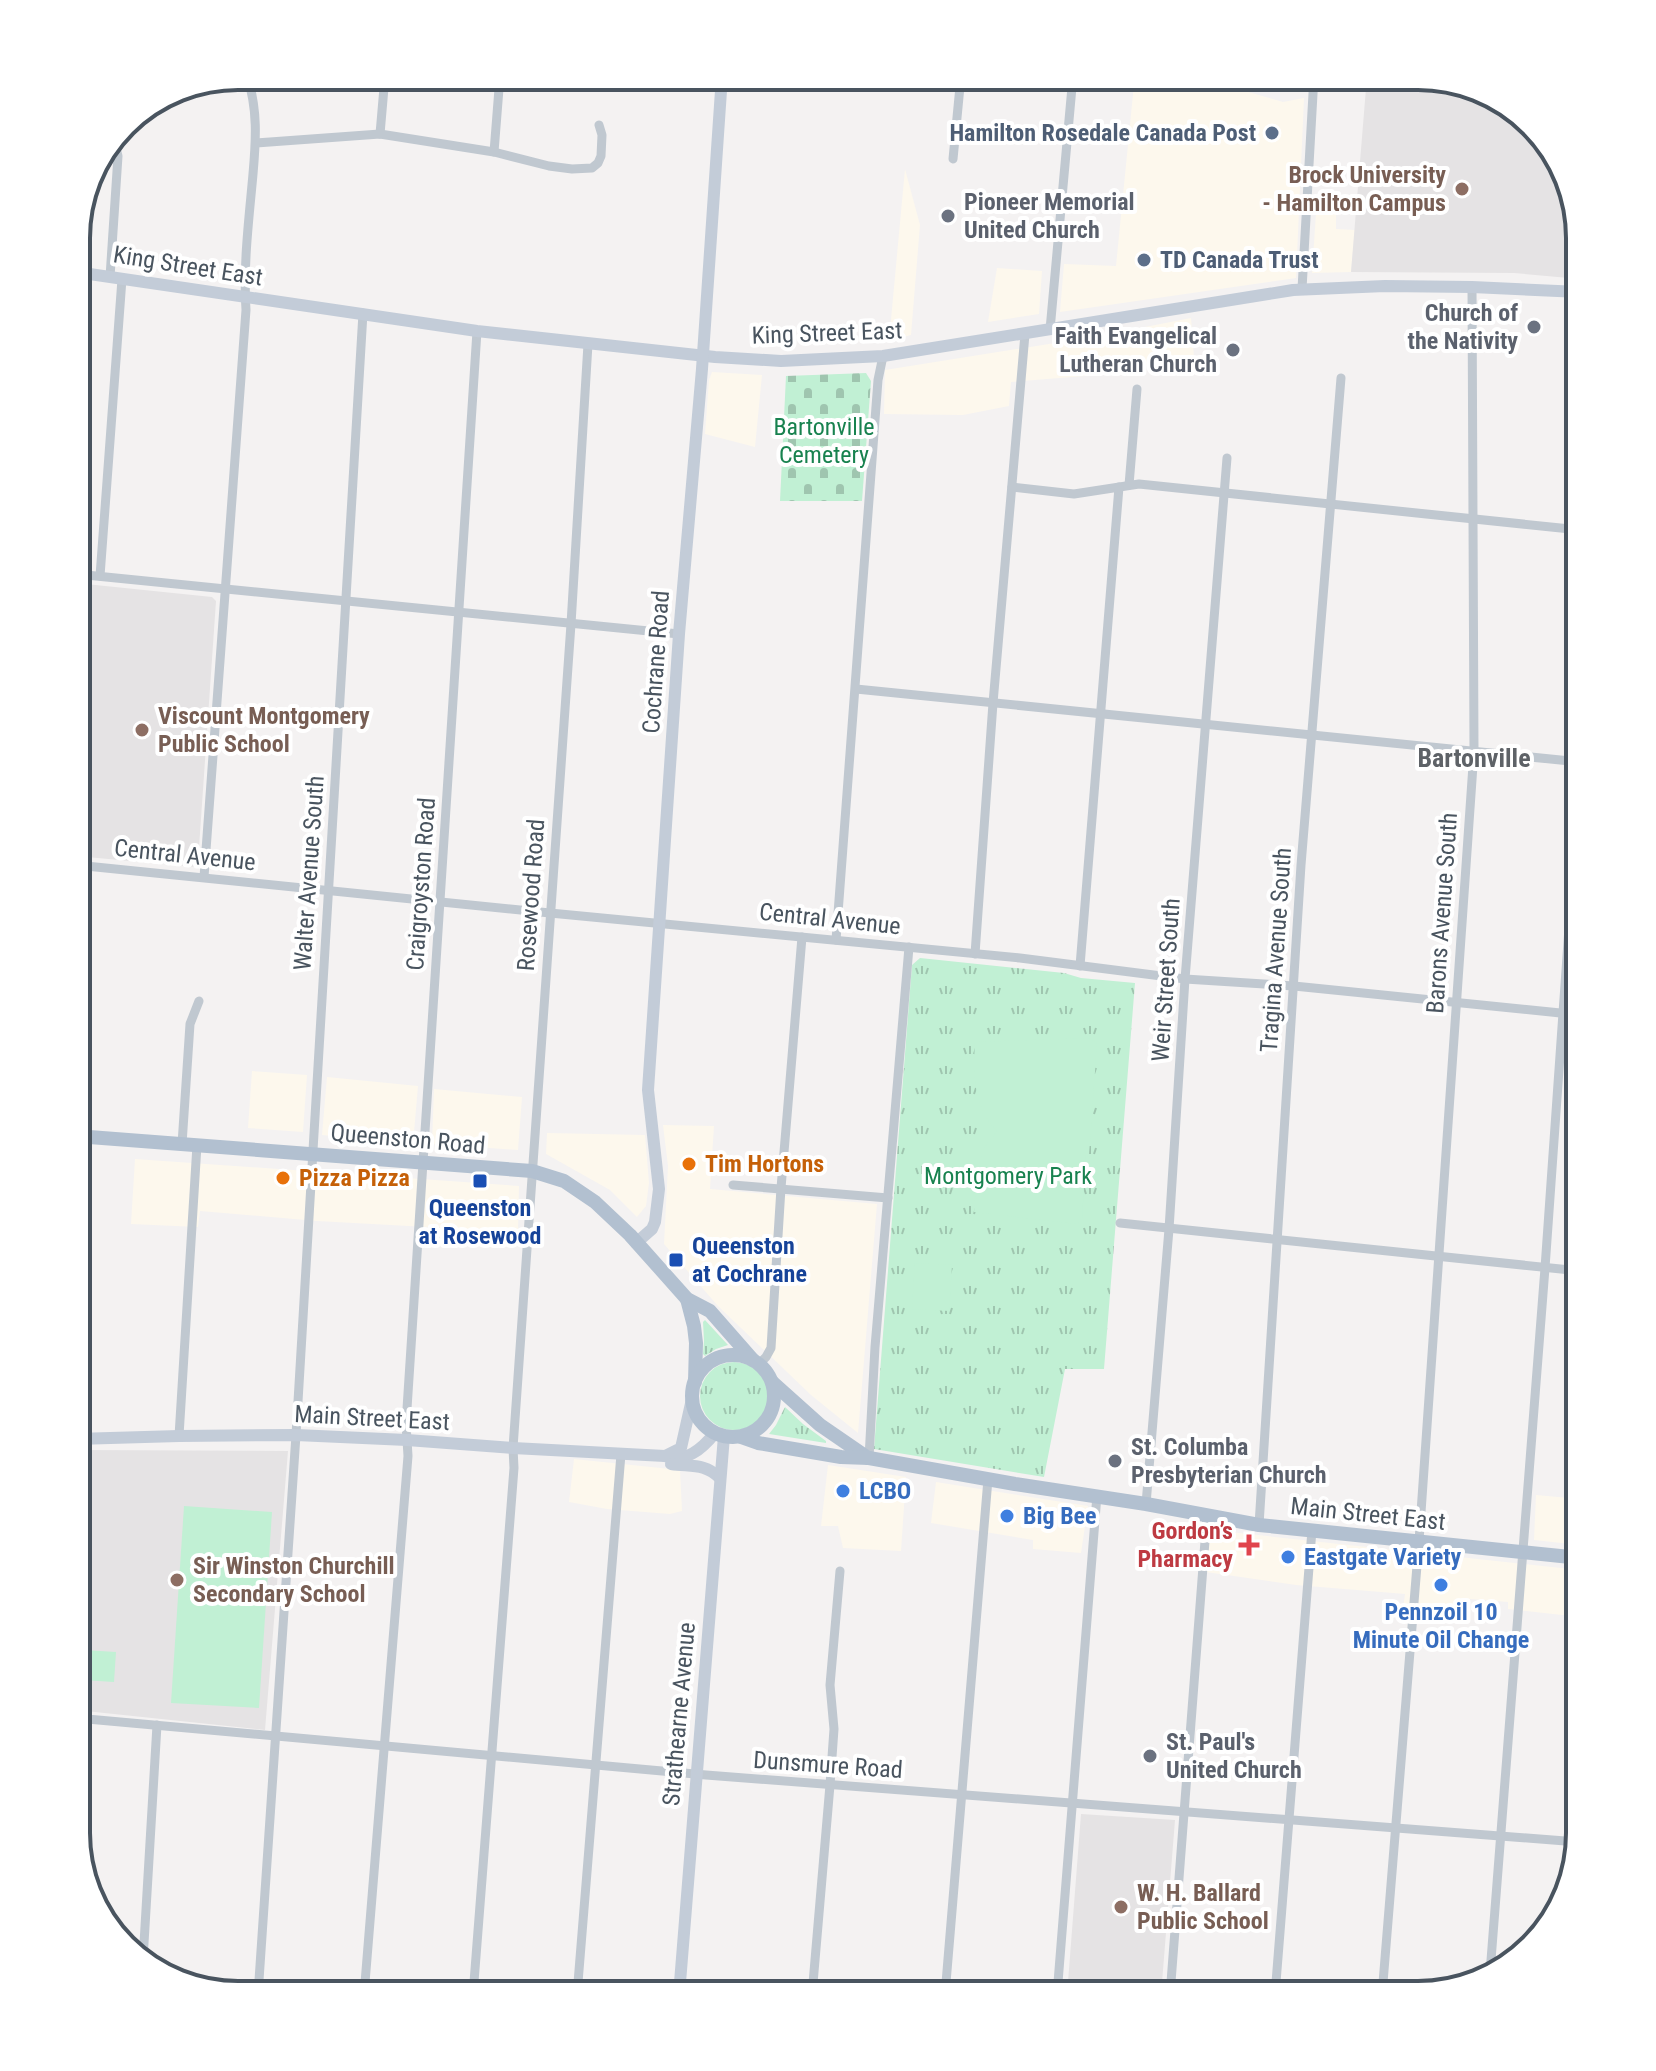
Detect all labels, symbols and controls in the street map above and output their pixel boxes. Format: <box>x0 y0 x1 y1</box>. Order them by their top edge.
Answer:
place label: Hamilton Rosedale Canada Post <box>949 119 1256 147</box>
marker: Hamilton Rosedale Canada Post <box>1263 124 1281 142</box>
place label: Brock University - Hamilton Campus <box>1262 161 1446 217</box>
marker: Brock University - Hamilton Campus <box>1453 180 1471 198</box>
place label: Pioneer Memorial United Church <box>964 188 1135 244</box>
marker: Pioneer Memorial United Church <box>939 207 957 225</box>
street label: King Street East <box>111 240 265 292</box>
place label: TD Canada Trust <box>1160 246 1319 274</box>
marker: TD Canada Trust <box>1135 251 1153 269</box>
place label: Church of the Nativity <box>1408 299 1518 355</box>
street label: King Street East <box>751 316 903 350</box>
marker: Church of the Nativity <box>1525 318 1543 336</box>
place label: Faith Evangelical Lutheran Church <box>1055 322 1217 378</box>
marker: Faith Evangelical Lutheran Church <box>1224 341 1242 359</box>
park label: Bartonville Cemetery <box>773 413 875 469</box>
street label: Cochrane Road <box>637 590 675 734</box>
place label: Viscount Montgomery Public School <box>158 702 370 758</box>
marker: Viscount Montgomery Public School <box>133 721 151 739</box>
district label: Bartonville <box>1417 743 1531 773</box>
street label: Walter Avenue South <box>288 775 330 971</box>
street label: Craigroyston Road <box>401 797 441 971</box>
street label: Barons Avenue South <box>1421 812 1463 1014</box>
street label: Rosewood Road <box>512 818 550 972</box>
street label: Central Avenue <box>113 834 257 876</box>
street label: Tragina Avenue South <box>1255 847 1297 1053</box>
street label: Weir Street South <box>1146 897 1186 1063</box>
street label: Central Avenue <box>758 898 902 940</box>
street label: Queenston Road <box>329 1118 487 1160</box>
place label: Tim Hortons <box>705 1150 824 1178</box>
marker: Tim Hortons <box>680 1155 698 1173</box>
park label: Montgomery Park <box>924 1162 1092 1190</box>
place label: Pizza Pizza <box>299 1164 410 1192</box>
marker: Pizza Pizza <box>274 1169 292 1187</box>
marker: Queenston at Rosewood <box>471 1172 489 1190</box>
place label: Queenston at Rosewood <box>419 1194 541 1250</box>
place label: Queenston at Cochrane <box>692 1232 807 1288</box>
marker: Queenston at Cochrane <box>667 1251 685 1269</box>
street label: Main Street East <box>294 1400 450 1436</box>
place label: St. Columba Presbyterian Church <box>1131 1433 1327 1489</box>
marker: St. Columba Presbyterian Church <box>1106 1452 1124 1470</box>
place label: LCBO <box>859 1477 911 1505</box>
marker: LCBO <box>834 1482 852 1500</box>
street label: Main Street East <box>1289 1492 1447 1536</box>
place label: Big Bee <box>1023 1502 1097 1530</box>
marker: Big Bee <box>998 1507 1016 1525</box>
place label: Gordon’s Pharmacy <box>1137 1517 1233 1573</box>
marker: Gordon’s Pharmacy <box>1240 1536 1258 1554</box>
place label: Eastgate Variety <box>1304 1543 1462 1571</box>
marker: Eastgate Variety <box>1279 1548 1297 1566</box>
place label: Sir Winston Churchill Secondary School <box>193 1552 395 1608</box>
marker: Sir Winston Churchill Secondary School <box>168 1571 186 1589</box>
marker: Pennzoil 10 Minute Oil Change <box>1432 1576 1450 1594</box>
place label: Pennzoil 10 Minute Oil Change <box>1353 1598 1529 1654</box>
street label: Strathearne Avenue <box>657 1621 701 1807</box>
place label: St. Paul's United Church <box>1166 1728 1302 1784</box>
street label: Dunsmure Road <box>752 1746 904 1784</box>
marker: St. Paul's United Church <box>1141 1747 1159 1765</box>
place label: W. H. Ballard Public School <box>1137 1879 1269 1935</box>
marker: W. H. Ballard Public School <box>1112 1898 1130 1916</box>

